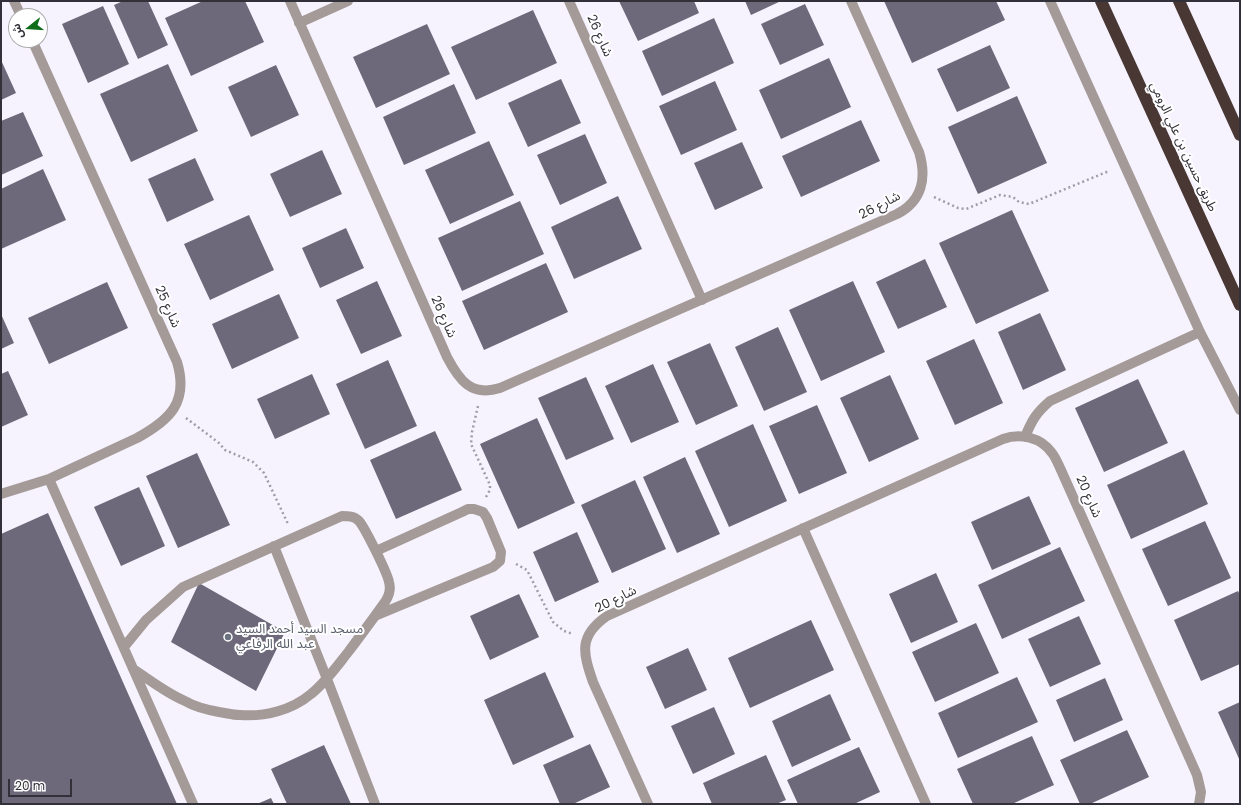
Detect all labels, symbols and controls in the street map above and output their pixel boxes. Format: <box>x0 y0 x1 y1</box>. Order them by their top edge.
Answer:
north arrow <box>8 8 48 48</box>
street label: شارع 26 <box>583 12 615 60</box>
text: ش <box>8 22 27 41</box>
street label: طريق حسين بن علي الرومي <box>1146 79 1220 215</box>
street label: شارع 26 <box>857 189 903 223</box>
street label: شارع 25 <box>151 284 183 330</box>
street label: شارع 26 <box>427 293 459 341</box>
street label: شارع 20 <box>1072 474 1104 520</box>
street label: شارع 20 <box>593 583 639 617</box>
place label: مسجد السيد أحمد السيد عبد الله الرفاعي <box>236 622 363 653</box>
marker: مسجد السيد أحمد السيد عبد الله الرفاعي <box>223 632 233 642</box>
scale bar <box>10 771 74 797</box>
text: 20 m <box>15 777 45 794</box>

